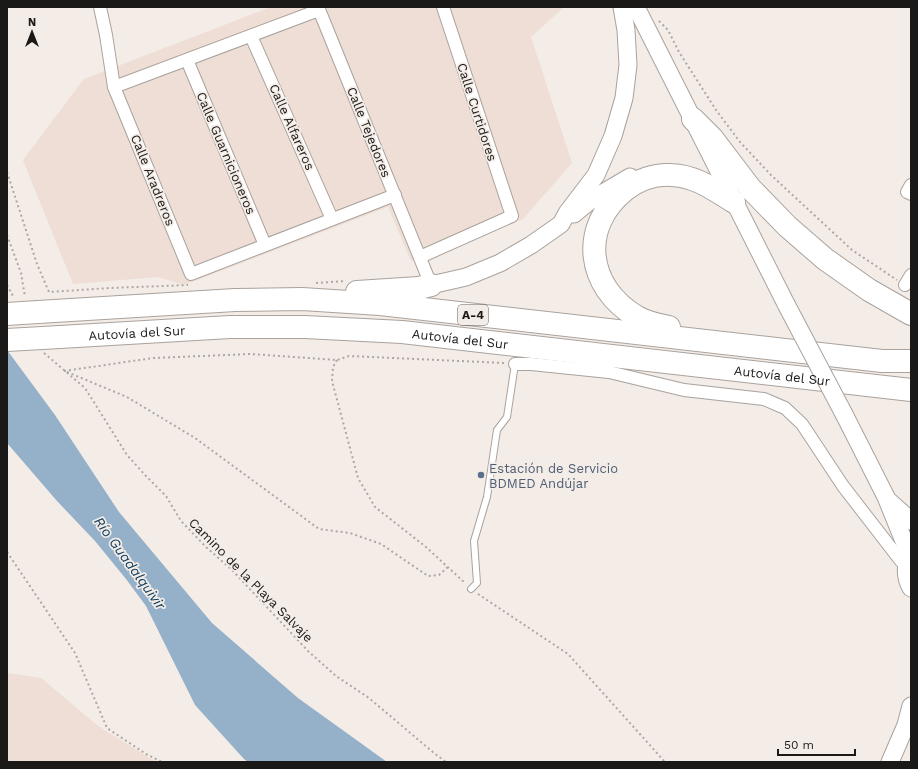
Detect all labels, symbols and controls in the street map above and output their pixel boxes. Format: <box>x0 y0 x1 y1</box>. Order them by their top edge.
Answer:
north arrow <box>12 12 52 52</box>
text: N <box>28 16 36 29</box>
street label: Calle Curtidores <box>454 61 500 163</box>
street label: Calle Alfareros <box>266 82 318 172</box>
street label: Calle Tejedores <box>344 85 394 179</box>
street label: Calle Guarnicioneros <box>193 89 259 217</box>
street label: Calle Aradreros <box>128 132 178 228</box>
road number: A-4 <box>458 305 488 325</box>
street label: Autovía del Sur <box>88 322 186 343</box>
street label: Autovía del Sur <box>411 326 509 352</box>
street label: Autovía del Sur <box>733 362 831 388</box>
place label: Estación de Servicio BDMED Andújar <box>489 461 618 491</box>
marker: Estación de Servicio BDMED Andújar <box>476 470 486 480</box>
water label: Río Guadalquivir <box>91 514 169 613</box>
street label: Camino de la Playa Salvaje <box>186 515 316 645</box>
scale bar <box>778 731 855 757</box>
text: 50 m <box>784 738 814 752</box>

